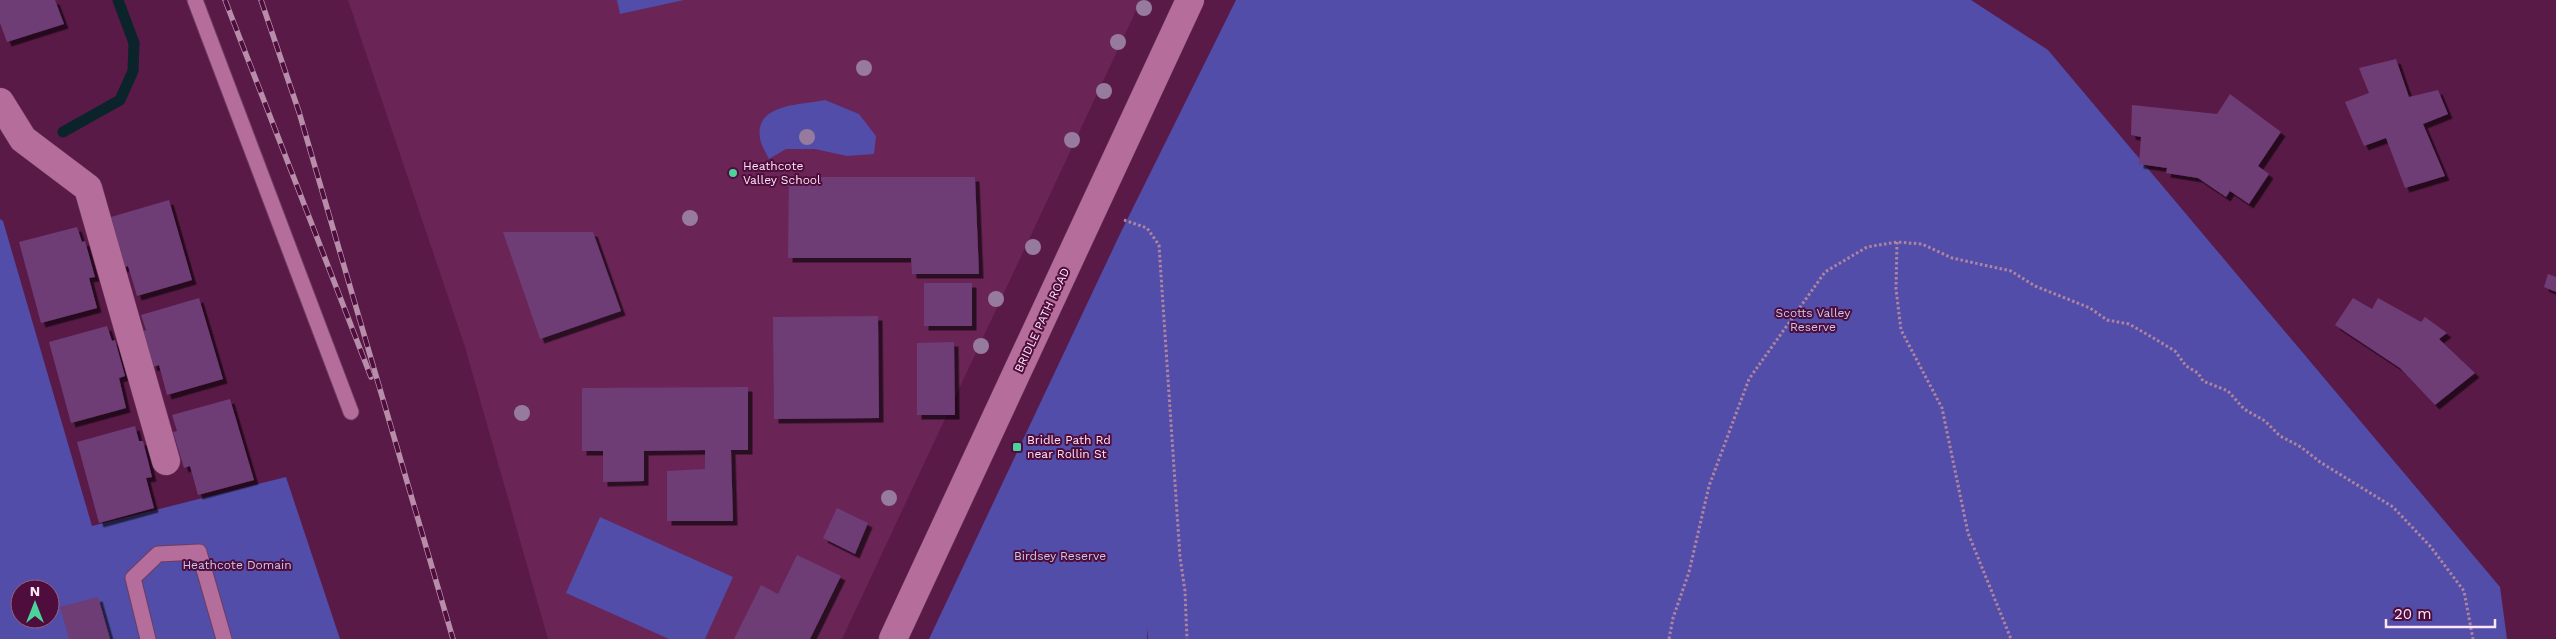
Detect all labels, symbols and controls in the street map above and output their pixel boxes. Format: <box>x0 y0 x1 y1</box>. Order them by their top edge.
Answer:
place label: Heathcote Valley School <box>743 159 821 187</box>
marker: Heathcote Valley School <box>727 167 739 179</box>
street label: BRIDLE PATH ROAD <box>1012 265 1072 375</box>
park label: Scotts Valley Reserve <box>1776 306 1851 334</box>
place label: Bridle Path Rd near Rollin St <box>1027 433 1111 461</box>
marker: Bridle Path Rd near Rollin St <box>1011 441 1023 453</box>
park label: Birdsey Reserve <box>1014 549 1106 563</box>
park label: Heathcote Domain <box>182 558 292 572</box>
north arrow <box>10 579 60 629</box>
text: N <box>30 583 40 599</box>
scale bar <box>2386 596 2495 628</box>
text: 20 m <box>2394 605 2432 623</box>

